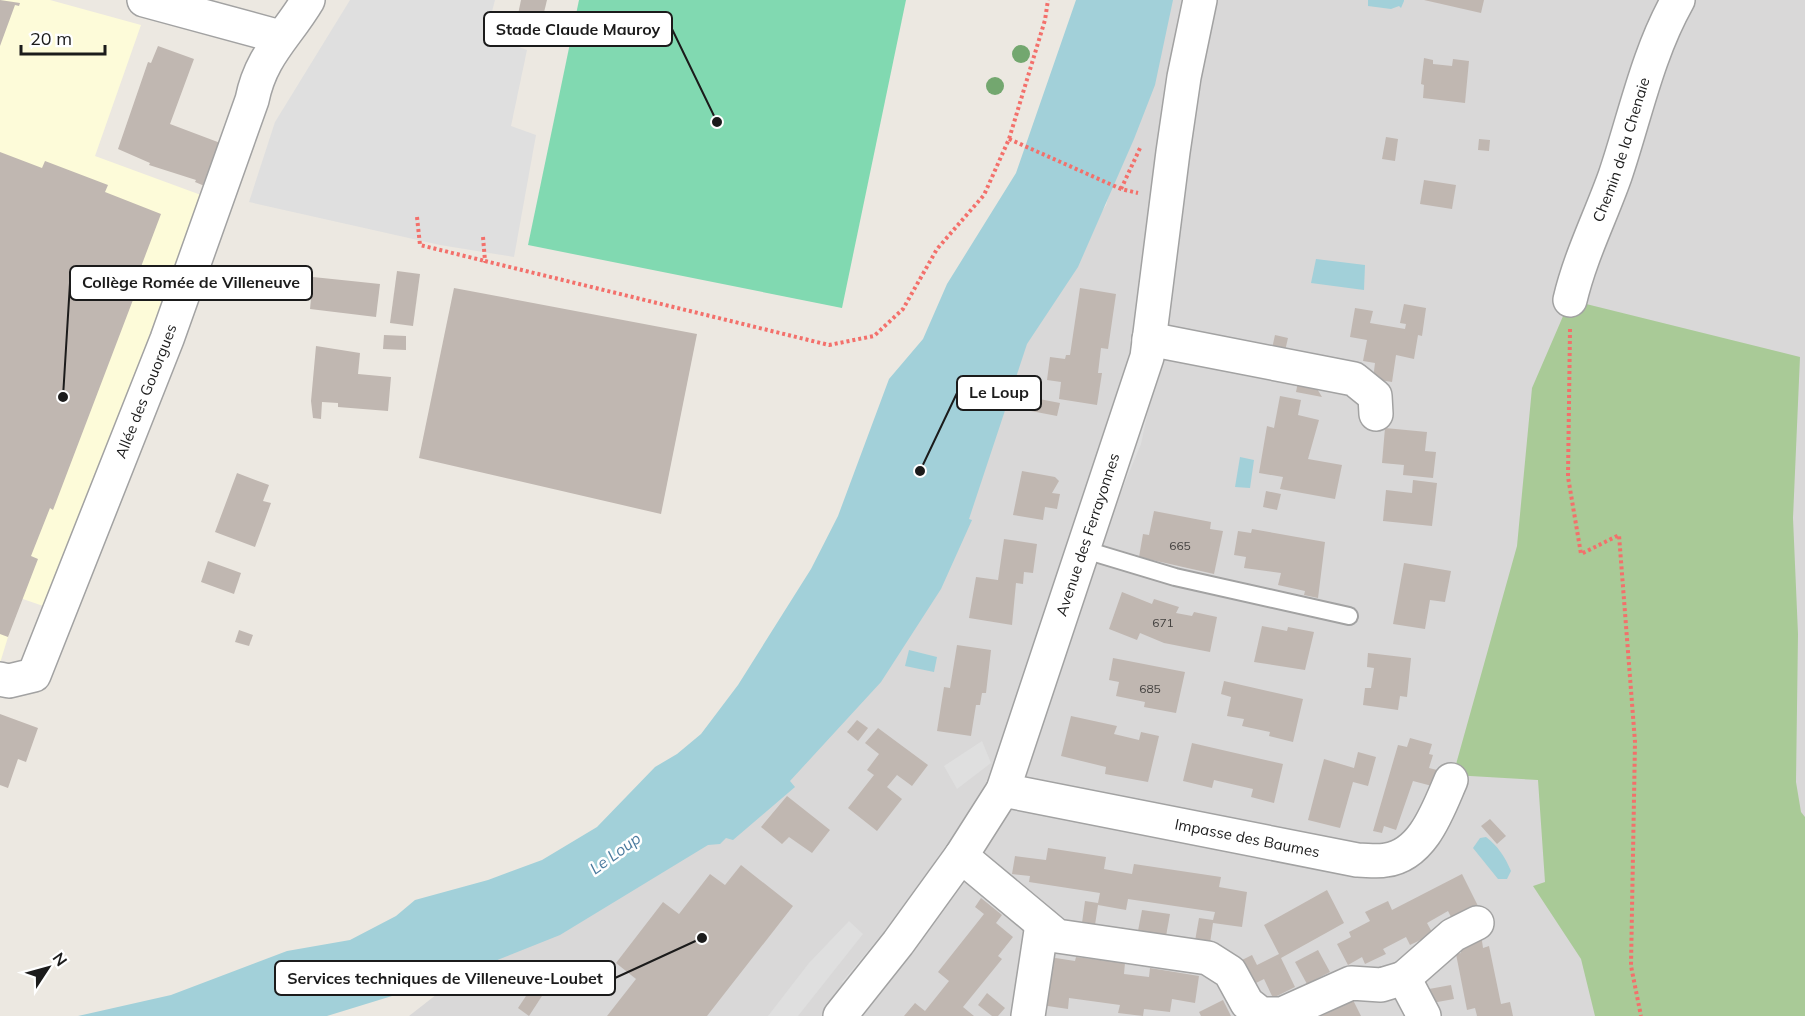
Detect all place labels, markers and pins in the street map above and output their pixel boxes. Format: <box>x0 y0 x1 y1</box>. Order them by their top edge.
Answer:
callout: Stade Claude Mauroy <box>484 12 672 46</box>
callout: Collège Romée de Villeneuve <box>70 266 312 300</box>
callout: Le Loup <box>957 376 1041 410</box>
callout: Services techniques de Villeneuve-Loubet <box>275 961 615 995</box>

